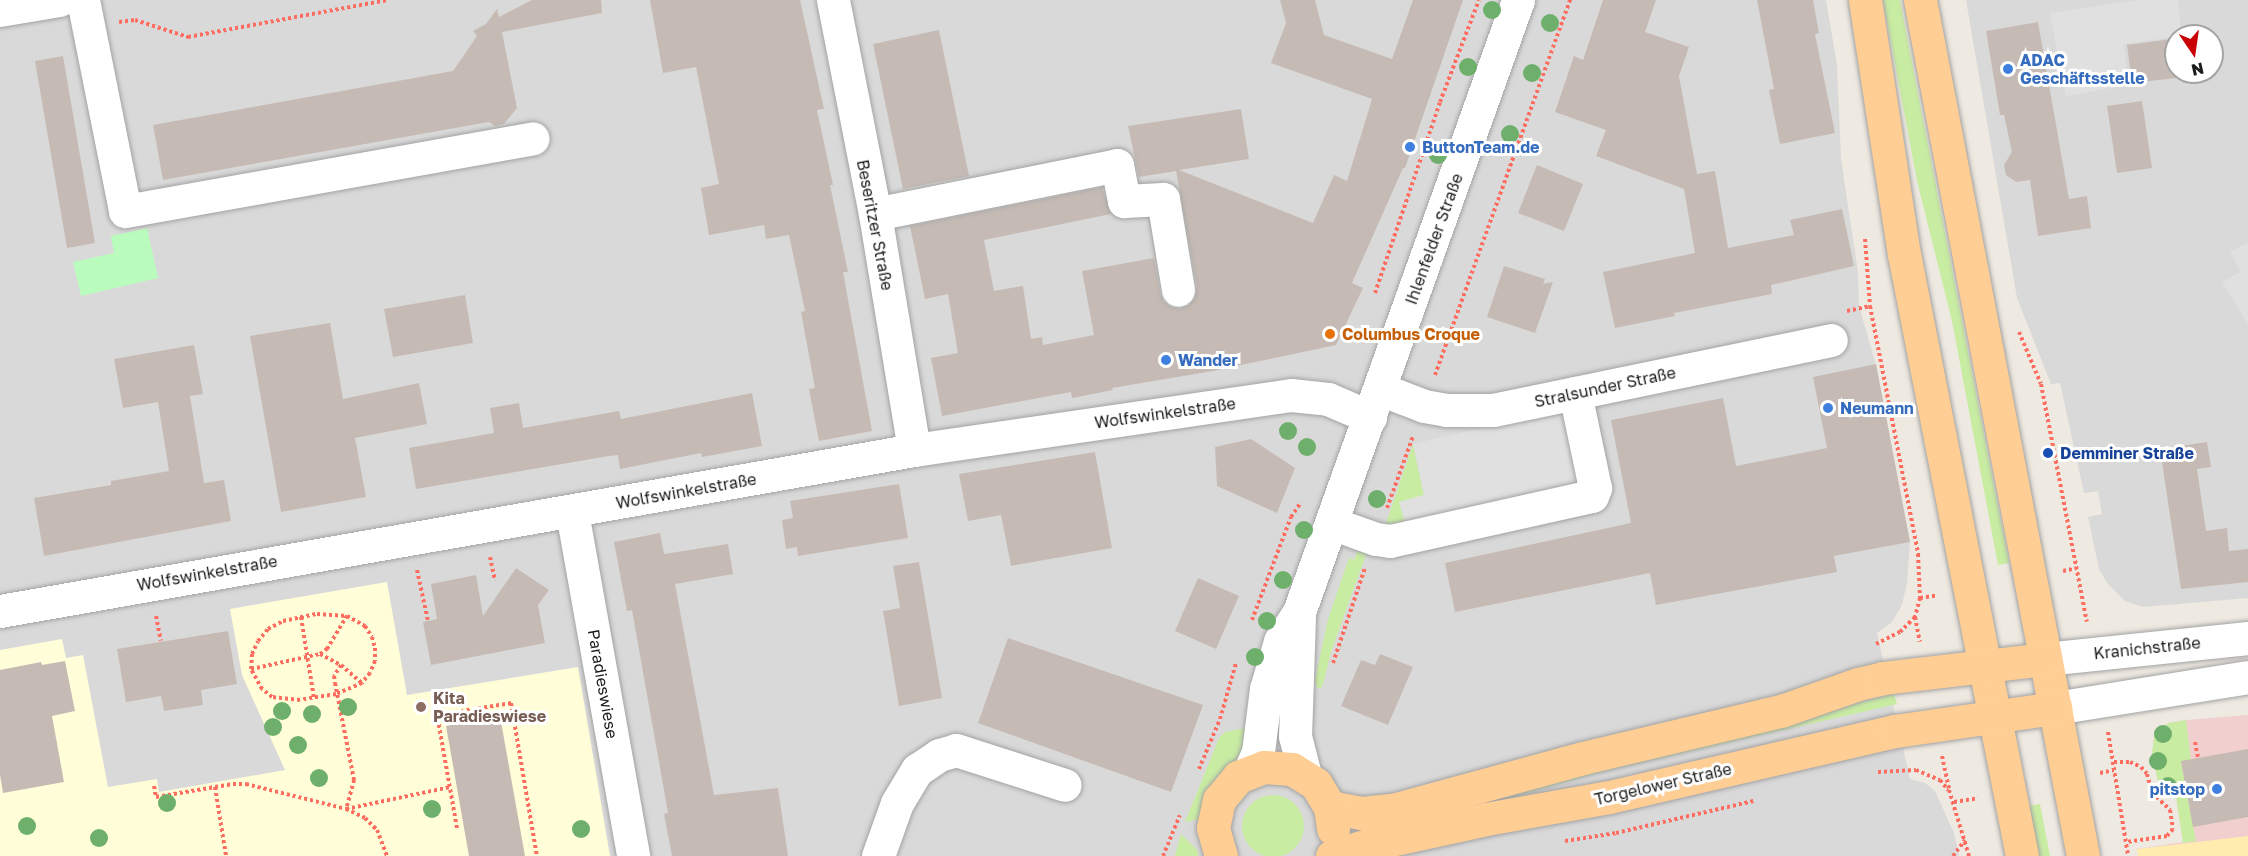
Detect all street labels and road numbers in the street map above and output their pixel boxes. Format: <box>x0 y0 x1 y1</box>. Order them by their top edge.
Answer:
street label: Beseritzer Straße <box>853 158 897 292</box>
street label: Ihlenfelder Straße <box>1401 171 1467 307</box>
street label: Stralsunder Straße <box>1533 363 1677 411</box>
street label: Wolfswinkelstraße <box>1093 394 1237 432</box>
street label: Wolfswinkelstraße <box>614 469 758 513</box>
street label: Wolfswinkelstraße <box>135 551 279 595</box>
street label: Paradieswiese <box>584 628 622 740</box>
street label: Kranichstraße <box>2093 633 2201 663</box>
street label: Torgelower Straße <box>1593 759 1733 809</box>

